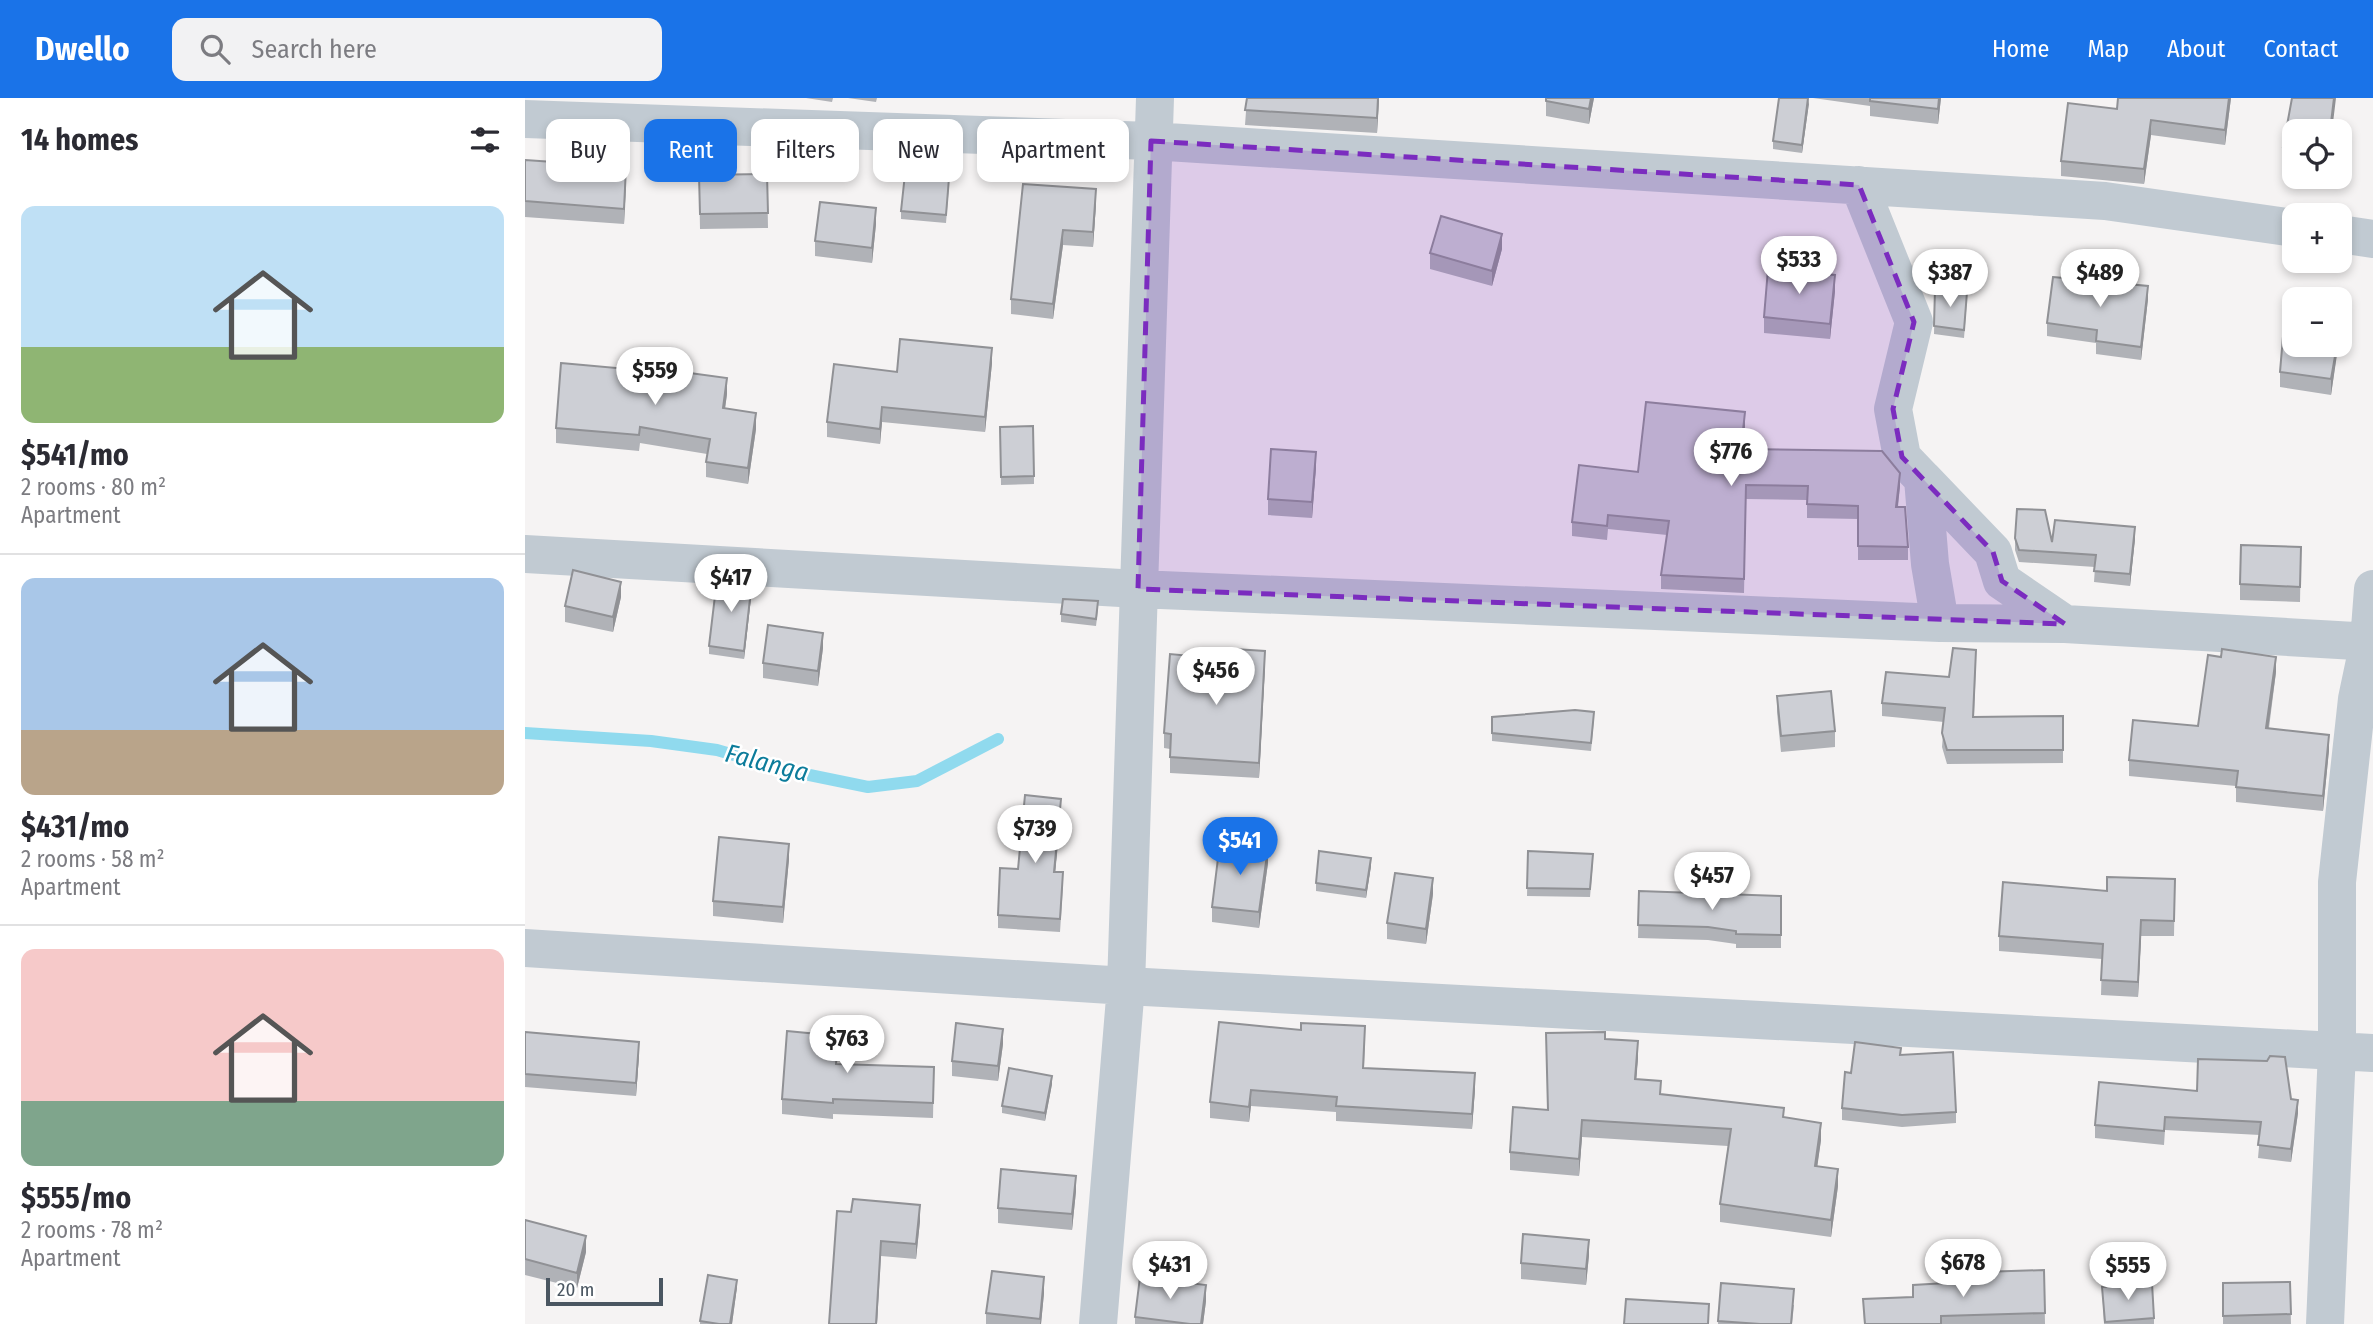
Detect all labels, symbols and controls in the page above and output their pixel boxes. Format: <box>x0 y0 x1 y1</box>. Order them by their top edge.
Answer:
search box <box>172 18 662 81</box>
text: Dwello <box>35 29 130 69</box>
icon: search <box>196 30 234 68</box>
text: Search here <box>252 34 377 65</box>
text: Home <box>1992 35 2049 63</box>
text: Map <box>2087 35 2129 63</box>
text: About <box>2167 35 2225 63</box>
text: Contact <box>2263 35 2338 63</box>
chip: Buy <box>546 119 630 182</box>
chip: Rent <box>644 119 737 182</box>
chip: Filters <box>751 119 859 182</box>
chip: New <box>873 119 963 182</box>
chip: Apartment <box>977 119 1129 182</box>
map controls <box>2282 119 2352 357</box>
button: locate <box>2282 119 2352 189</box>
icon: filters <box>466 121 504 159</box>
text: 14 homes <box>21 122 138 158</box>
button: + <box>2282 203 2352 273</box>
pin: $533 <box>1758 236 1840 296</box>
text: $533 <box>1777 245 1821 273</box>
pin: $387 <box>1909 250 1991 309</box>
pin: $489 <box>2059 250 2141 309</box>
icon: home <box>200 252 326 378</box>
text: $387 <box>1928 258 1972 286</box>
text: $489 <box>2076 258 2124 286</box>
button: − <box>2282 287 2352 357</box>
pin: $559 <box>614 348 696 407</box>
text: $559 <box>632 356 678 384</box>
pin: $776 <box>1690 428 1772 488</box>
text: $541/mo <box>21 437 129 473</box>
text: $776 <box>1710 437 1752 465</box>
text: 2 rooms · 80 m² <box>21 473 166 501</box>
text: Apartment <box>21 501 121 529</box>
pin: $417 <box>690 554 772 614</box>
text: $417 <box>710 563 752 591</box>
icon: home <box>200 624 326 750</box>
pin: $456 <box>1175 648 1257 707</box>
text: $456 <box>1193 656 1239 684</box>
water label: Falanga <box>722 738 812 788</box>
pin: $739 <box>994 806 1076 865</box>
text: $431/mo <box>21 809 129 845</box>
text: $739 <box>1013 814 1057 842</box>
pin: $541 <box>1199 818 1281 877</box>
text: $541 <box>1219 826 1261 854</box>
text: 2 rooms · 58 m² <box>21 845 165 873</box>
pin: $457 <box>1671 852 1753 912</box>
text: $457 <box>1690 861 1734 889</box>
text: Apartment <box>21 873 121 901</box>
icon: home <box>200 995 326 1121</box>
pin: $763 <box>806 1016 888 1075</box>
text: $763 <box>825 1024 869 1052</box>
text: $555/mo <box>21 1180 131 1216</box>
text: 2 rooms · 78 m² <box>21 1216 163 1244</box>
pin: $678 <box>1922 1240 2004 1299</box>
pin: $431 <box>1129 1242 1211 1301</box>
pin: $555 <box>2087 1242 2169 1302</box>
text: Apartment <box>21 1244 121 1272</box>
text: $678 <box>1941 1248 1985 1276</box>
text: $431 <box>1148 1250 1192 1278</box>
text: $555 <box>2105 1251 2151 1279</box>
scale bar <box>546 1275 663 1307</box>
text: 20 m <box>557 1278 594 1301</box>

